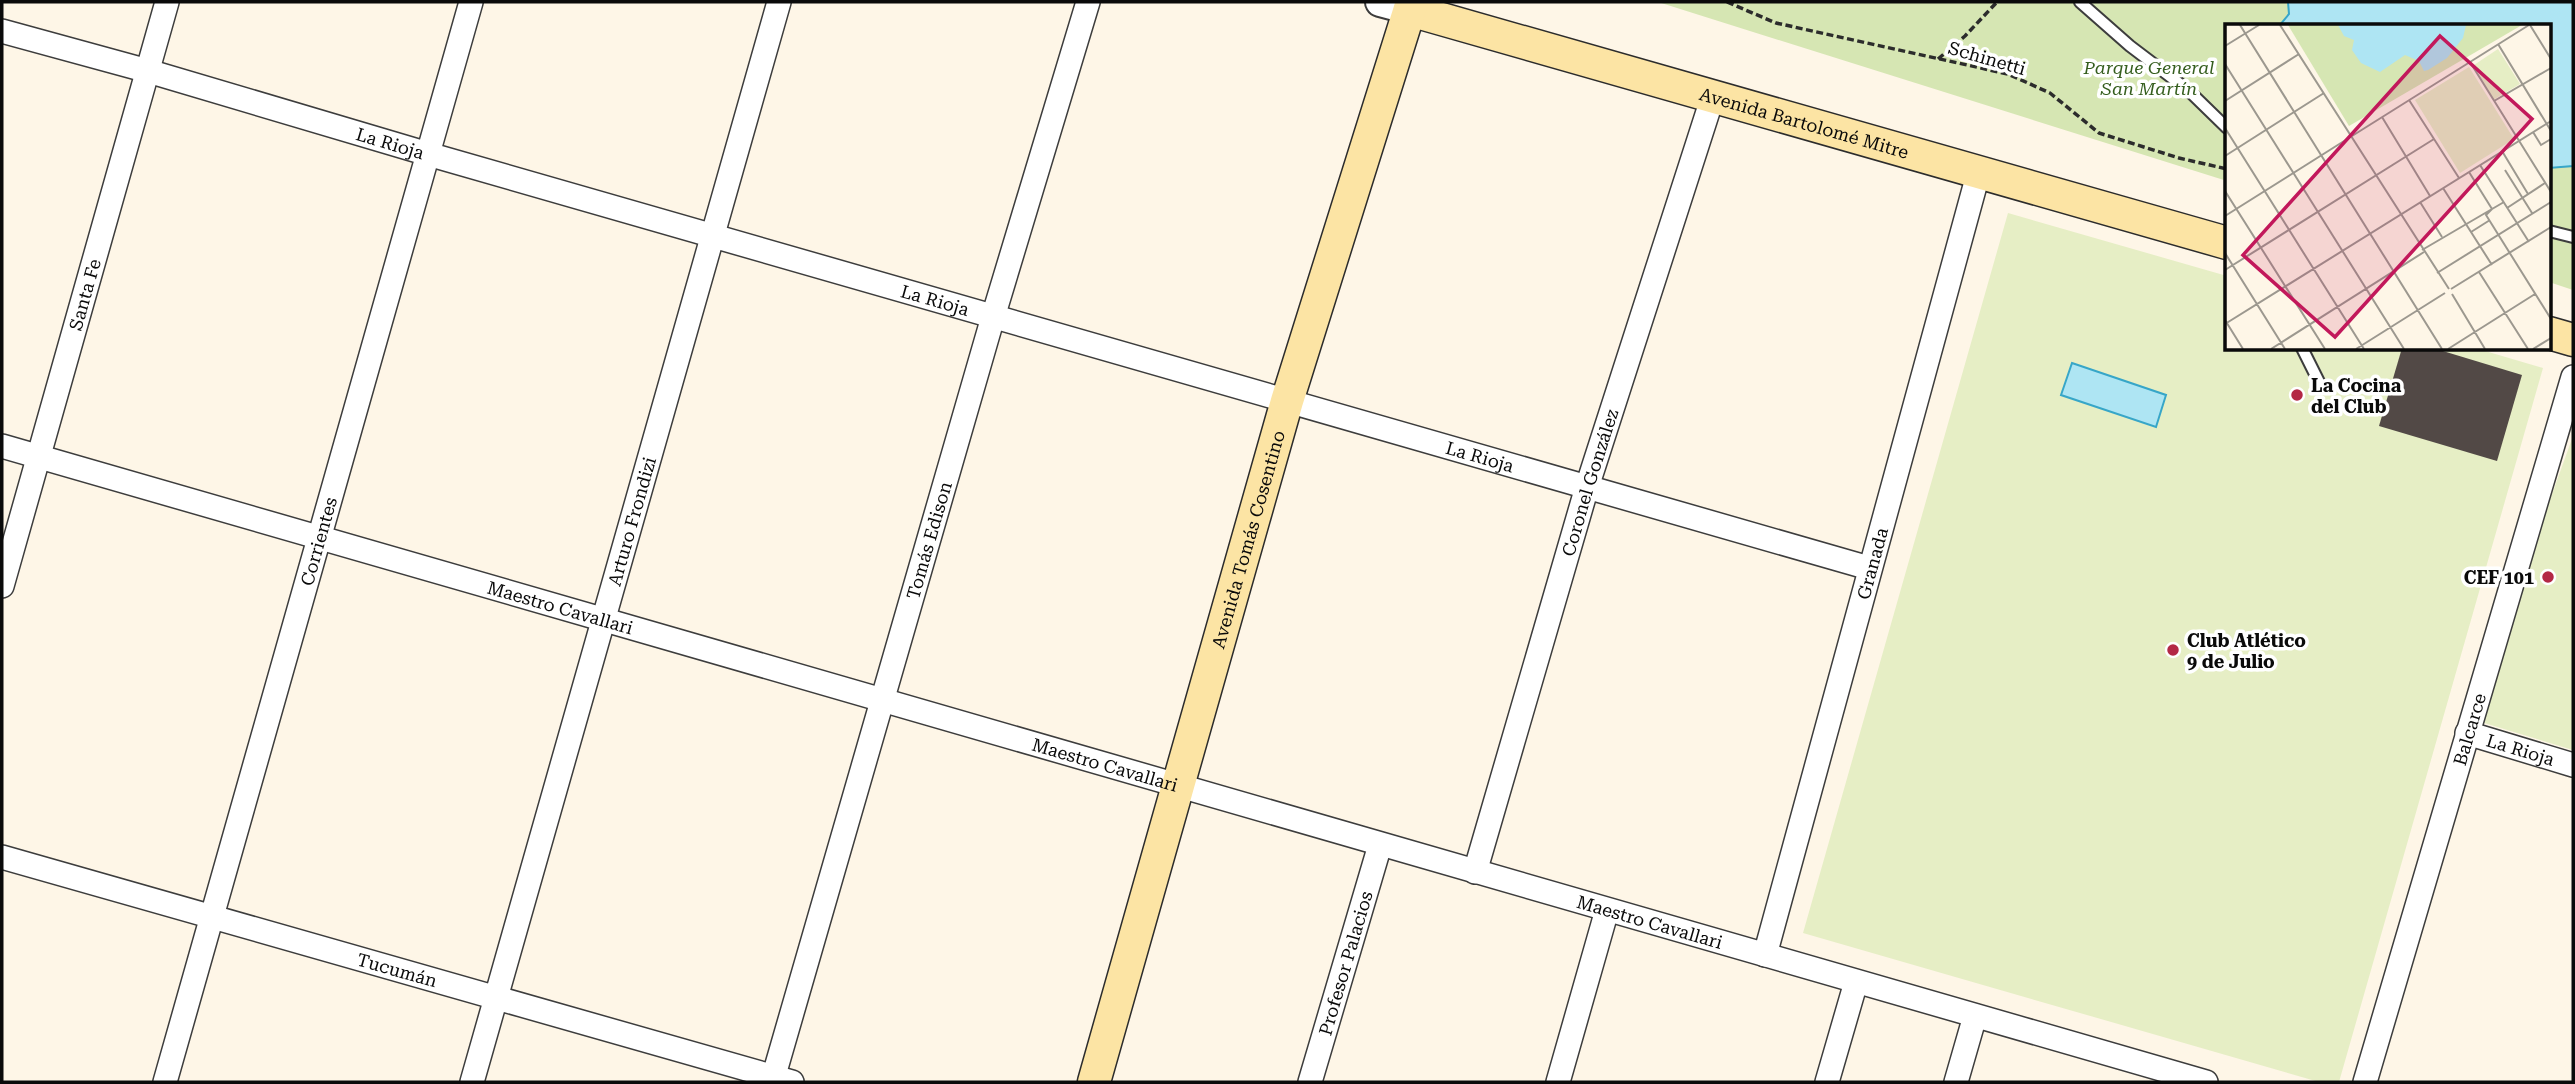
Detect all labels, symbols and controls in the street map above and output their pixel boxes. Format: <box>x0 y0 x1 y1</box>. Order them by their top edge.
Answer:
inset map <box>2225 24 2550 350</box>
street label: Schinetti <box>1946 37 2028 79</box>
park label: Parque General San Martín <box>2083 57 2214 99</box>
street label: Avenida Bartolomé Mitre <box>1697 83 1911 162</box>
street label: La Rioja <box>354 123 427 163</box>
street label: Santa Fe <box>64 256 105 333</box>
street label: La Rioja <box>899 280 972 320</box>
place label: La Cocina del Club <box>2311 375 2402 417</box>
marker: La Cocina del Club <box>2289 387 2305 403</box>
street label: Coronel González <box>1557 406 1622 559</box>
street label: Avenida Tomás Cosentino <box>1207 428 1289 651</box>
street label: La Rioja <box>1443 436 1517 476</box>
street label: Arturo Frondizi <box>603 454 660 588</box>
street label: Tomás Edison <box>902 479 956 601</box>
street label: Corrientes <box>296 495 341 588</box>
street label: Granada <box>1852 525 1892 602</box>
place label: CEF 101 <box>2464 567 2534 588</box>
marker: CEF 101 <box>2540 569 2556 585</box>
street label: Maestro Cavallari <box>485 576 636 638</box>
place label: Club Atlético 9 de Julio <box>2187 630 2306 672</box>
marker: Club Atlético 9 de Julio <box>2165 642 2181 658</box>
street label: Balcarce <box>2449 690 2490 768</box>
street label: La Rioja <box>2484 729 2557 769</box>
street label: Maestro Cavallari <box>1030 733 1181 795</box>
street label: Profesor Palacios <box>1314 888 1376 1038</box>
street label: Maestro Cavallari <box>1574 891 1725 953</box>
street label: Tucumán <box>355 948 440 991</box>

